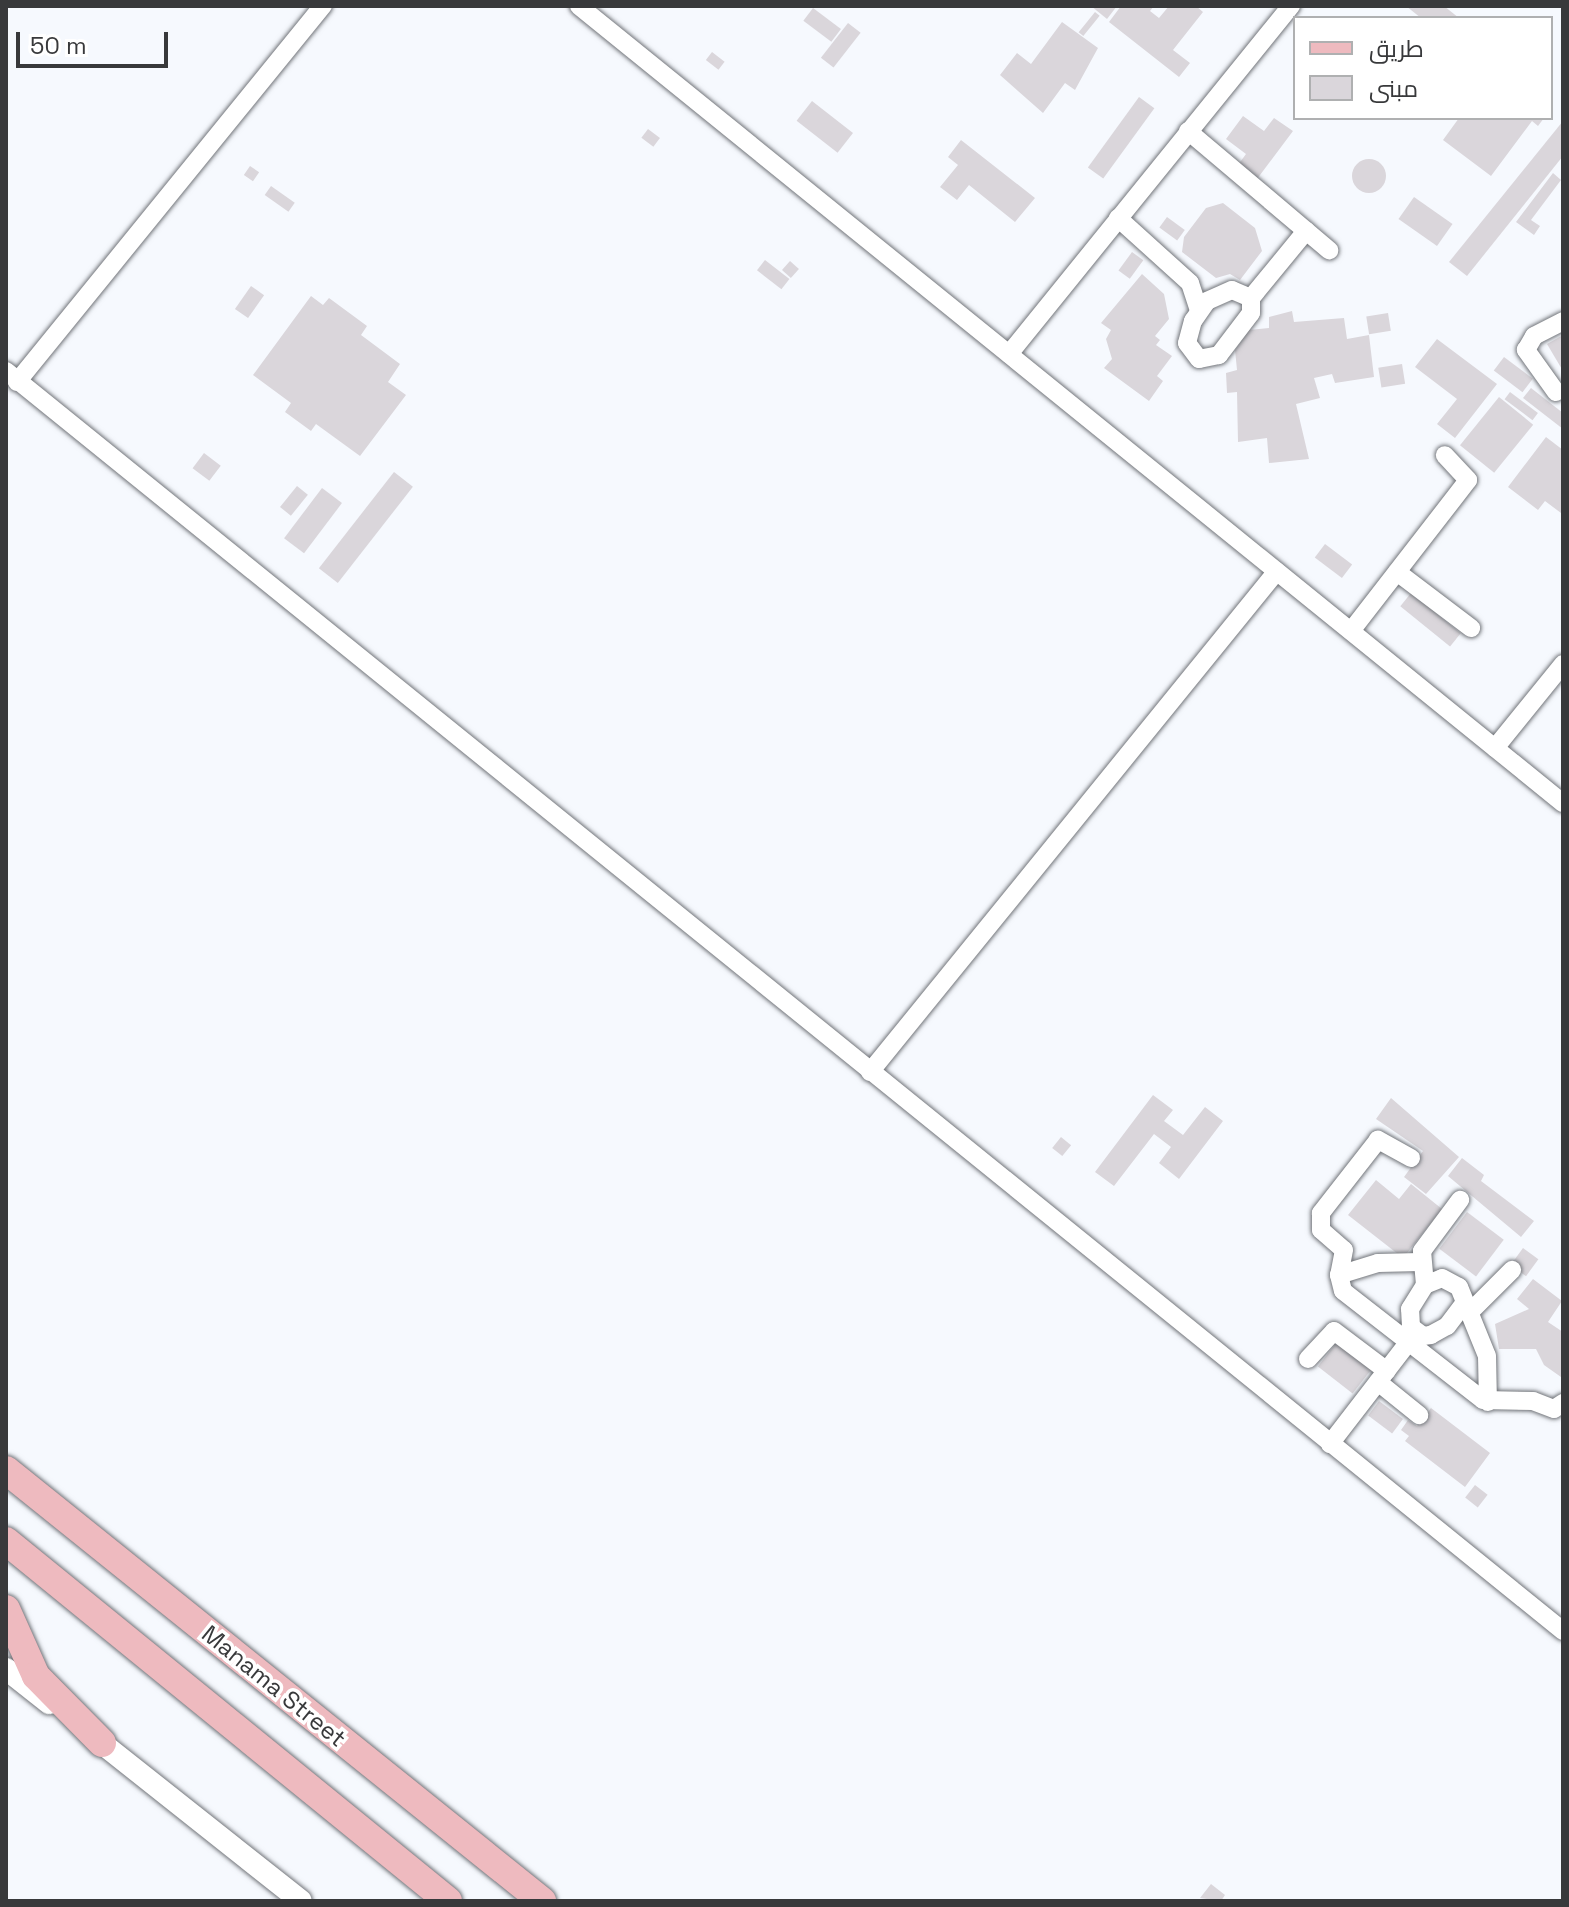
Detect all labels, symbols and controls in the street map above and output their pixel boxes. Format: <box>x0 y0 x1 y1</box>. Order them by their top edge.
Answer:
scale bar <box>20 16 172 66</box>
legend <box>1293 16 1553 120</box>
text: 50 m <box>30 30 87 61</box>
text: طريق <box>1369 33 1424 64</box>
text: مبنى <box>1369 73 1418 104</box>
street label: Manama Street <box>196 1619 352 1753</box>

